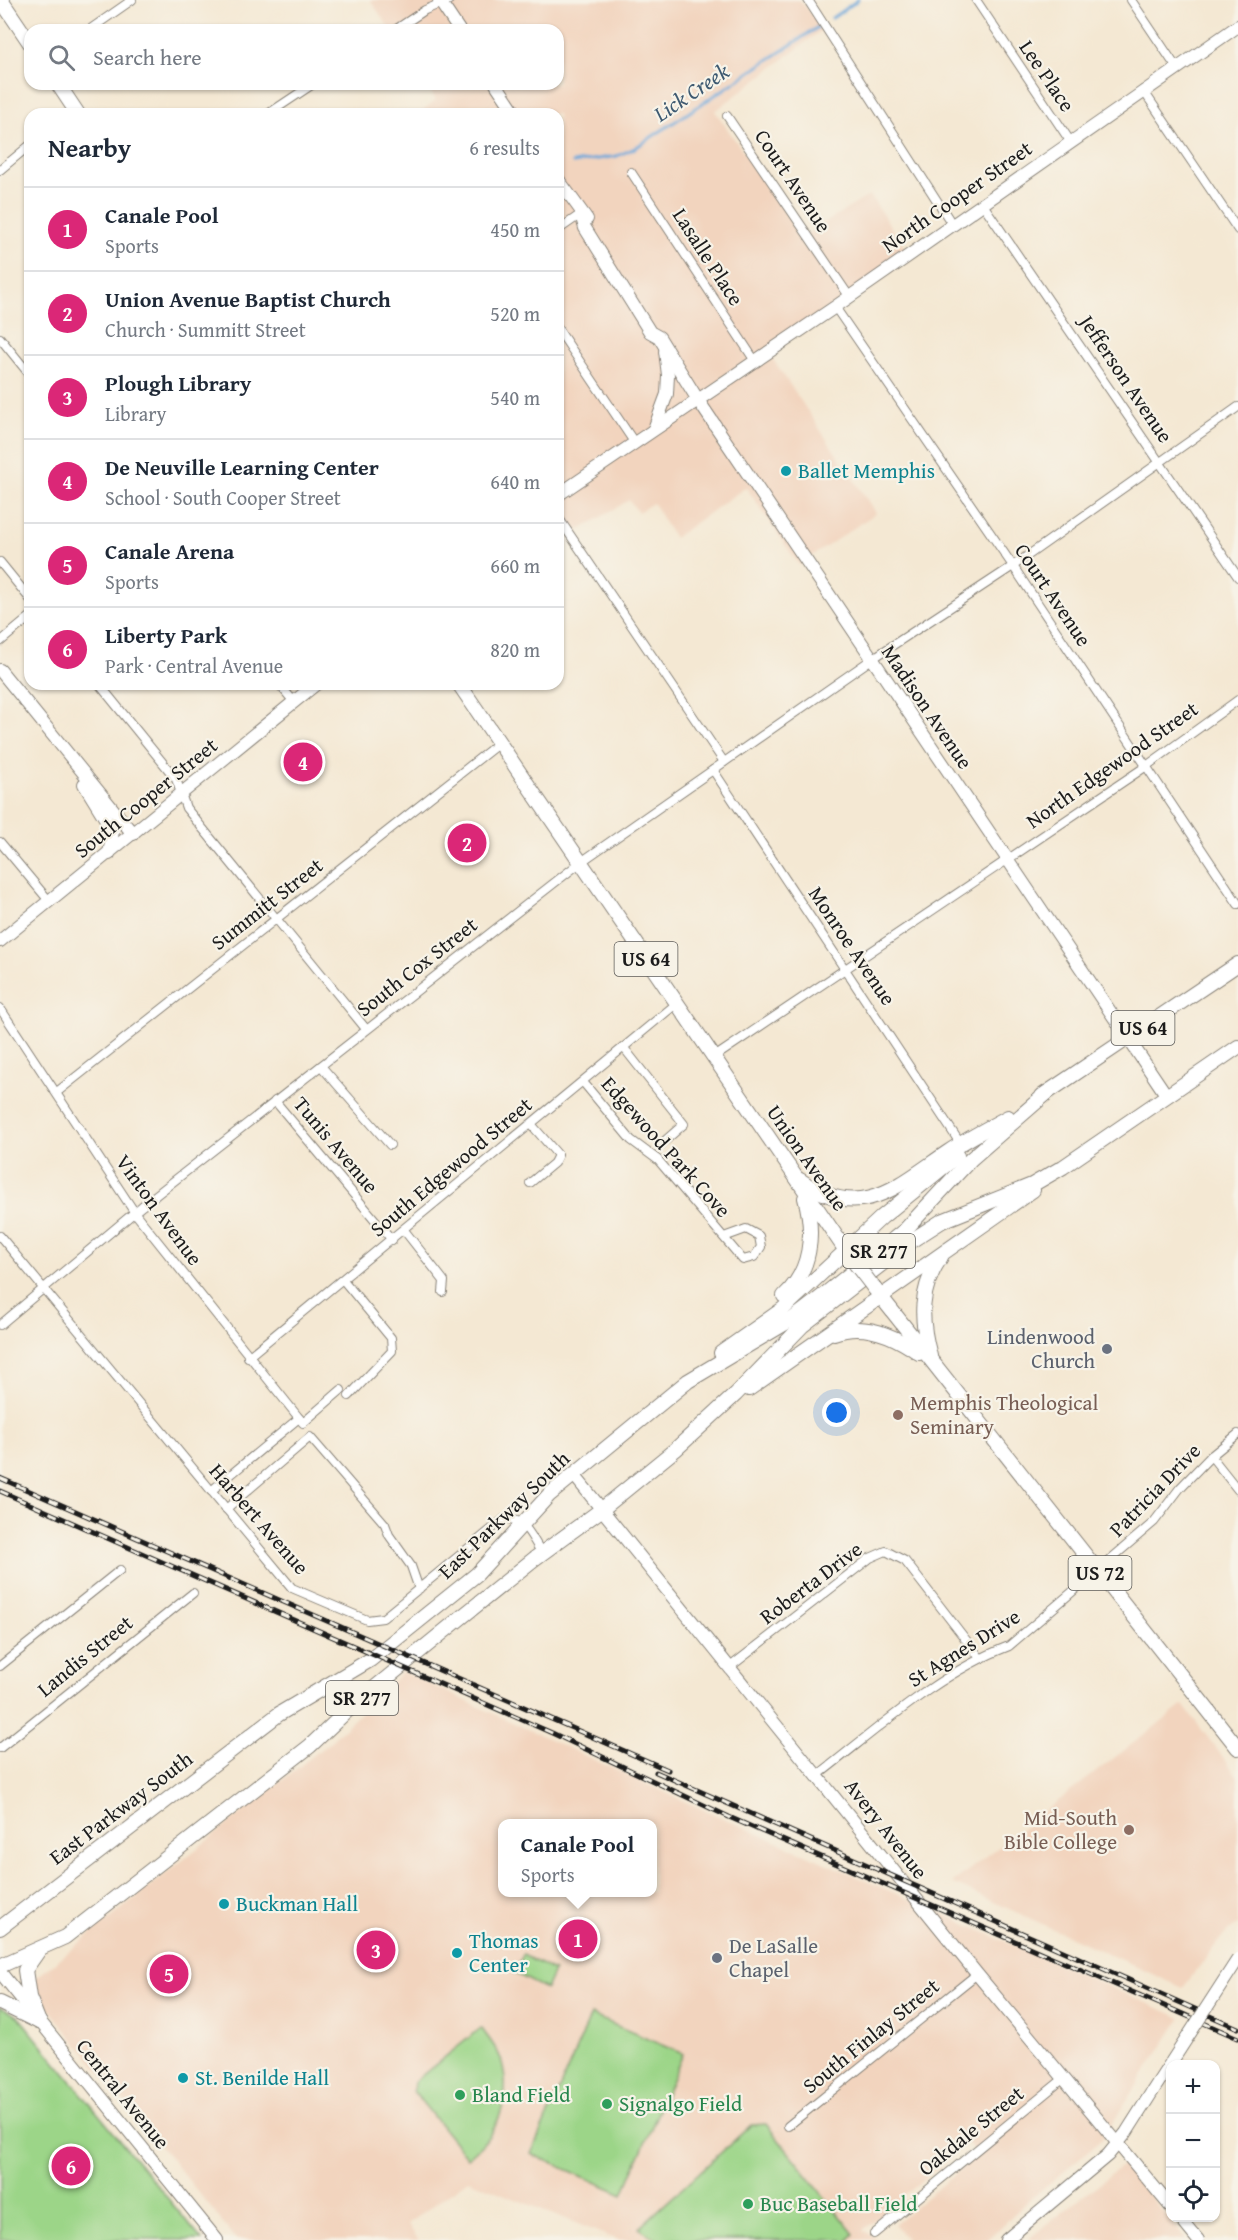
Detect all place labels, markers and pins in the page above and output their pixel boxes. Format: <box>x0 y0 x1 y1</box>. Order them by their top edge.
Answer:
place label: Ballet Memphis <box>798 455 935 486</box>
marker: Ballet Memphis <box>779 464 793 478</box>
pin: 4 <box>284 740 322 784</box>
pin: 2 <box>448 820 486 866</box>
place label: Lindenwood Church <box>987 1321 1096 1376</box>
marker: Lindenwood Church <box>1100 1342 1114 1356</box>
place label: Memphis Theological Seminary <box>910 1387 1099 1442</box>
marker: Memphis Theological Seminary <box>891 1408 905 1422</box>
place label: Mid-South Bible College <box>1004 1802 1117 1857</box>
marker: Mid-South Bible College <box>1122 1823 1136 1837</box>
place label: Buckman Hall <box>236 1888 358 1919</box>
marker: Buckman Hall <box>217 1897 231 1911</box>
pin: 1 <box>558 1916 598 1962</box>
place label: Thomas Center <box>469 1925 539 1980</box>
pin: 3 <box>356 1928 395 1972</box>
place label: De LaSalle Chapel <box>729 1930 818 1985</box>
marker: Thomas Center <box>450 1946 464 1960</box>
marker: De LaSalle Chapel <box>710 1951 724 1965</box>
pin: 5 <box>150 1952 188 1996</box>
place label: St. Benilde Hall <box>195 2062 329 2093</box>
marker: St. Benilde Hall <box>176 2071 190 2085</box>
place label: Bland Field <box>472 2079 571 2110</box>
marker: Bland Field <box>453 2088 467 2102</box>
place label: Signalgo Field <box>619 2088 743 2119</box>
marker: Signalgo Field <box>600 2097 614 2111</box>
pin: 6 <box>52 2144 90 2188</box>
place label: Buc Baseball Field <box>760 2188 918 2219</box>
marker: Buc Baseball Field <box>741 2197 755 2211</box>

